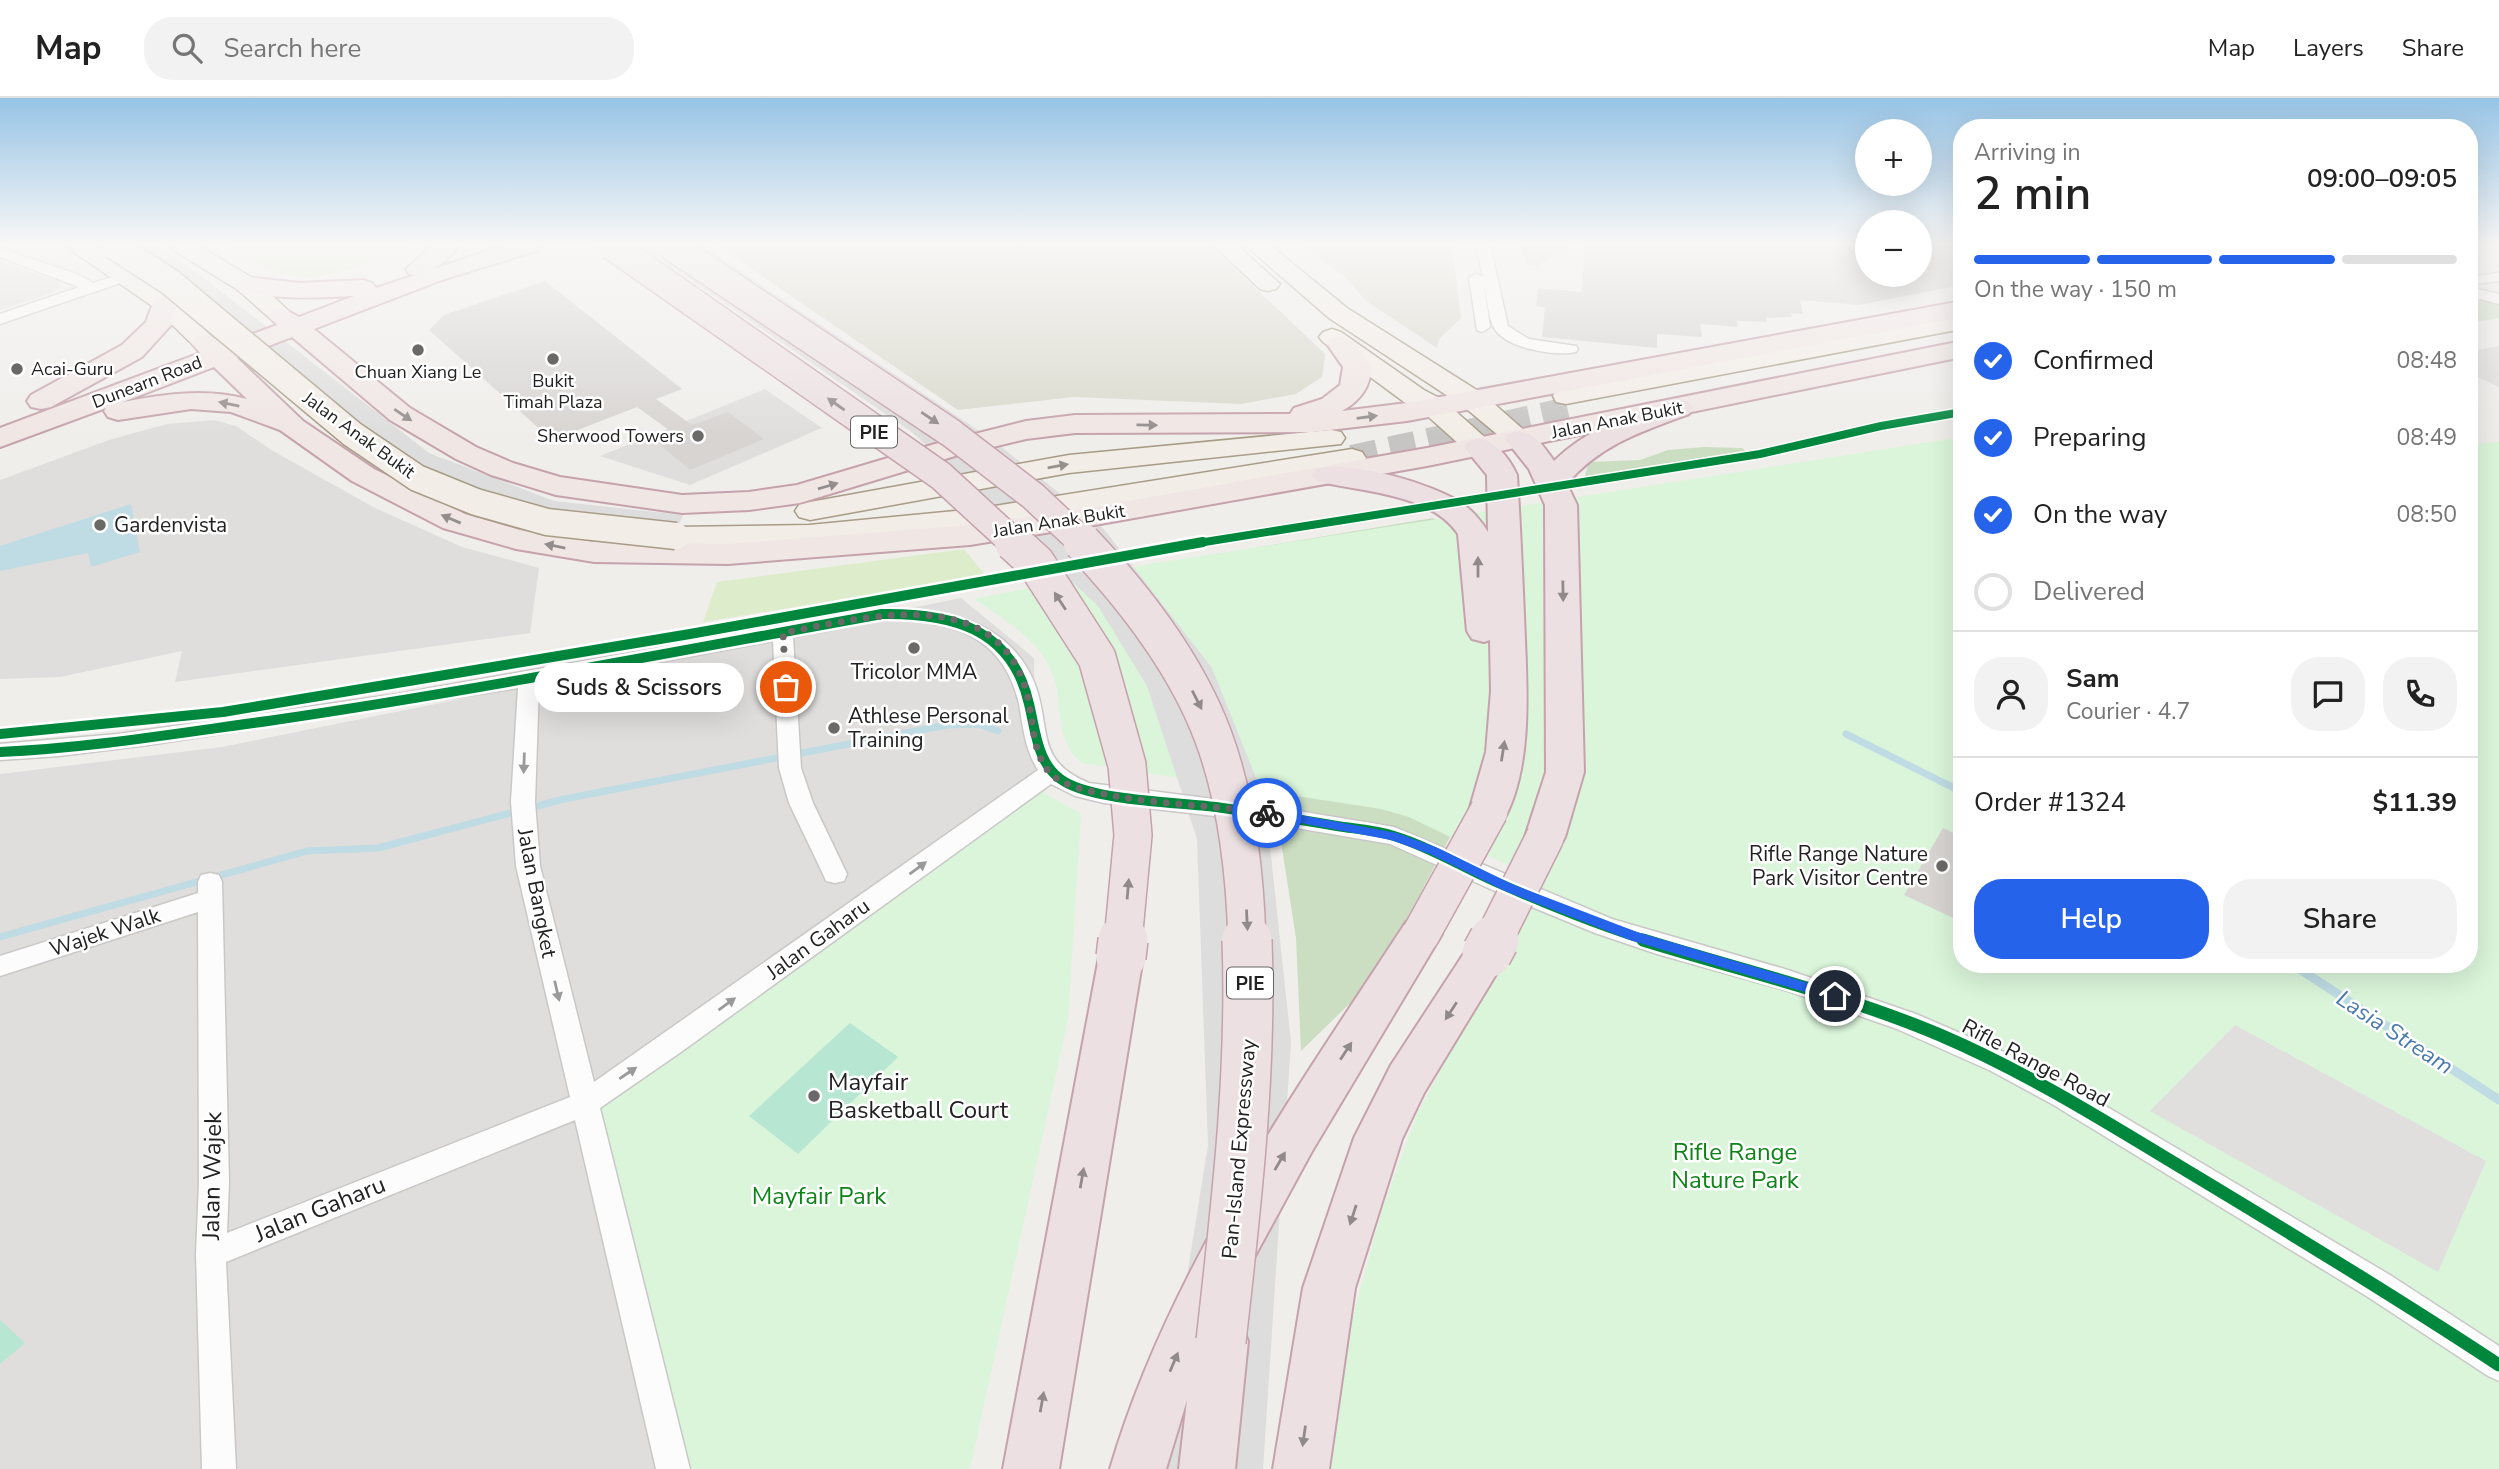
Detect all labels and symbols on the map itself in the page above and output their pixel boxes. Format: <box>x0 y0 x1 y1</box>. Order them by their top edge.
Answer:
marker: Chuan Xiang Le <box>410 342 426 358</box>
street label: Dunearn Road <box>89 350 205 414</box>
marker: Bukit Timah Plaza <box>545 351 561 367</box>
place label: Acai-Guru <box>31 357 113 381</box>
place label: Chuan Xiang Le <box>355 360 481 384</box>
marker: Acai-Guru <box>9 361 25 377</box>
place label: Bukit Timah Plaza <box>504 369 602 414</box>
street label: Jalan Anak Bukit <box>297 386 421 484</box>
street label: Jalan Anak Bukit <box>1548 395 1685 445</box>
one-way arrow <box>218 398 240 409</box>
one-way arrow <box>827 398 845 412</box>
one-way arrow <box>394 408 412 422</box>
one-way arrow <box>921 411 940 424</box>
one-way arrow <box>1356 412 1378 423</box>
road number: PIE <box>851 416 897 448</box>
one-way arrow <box>1136 419 1158 431</box>
place label: Sherwood Towers <box>537 424 684 448</box>
marker: Sherwood Towers <box>690 428 706 444</box>
one-way arrow <box>1047 461 1069 472</box>
one-way arrow <box>817 480 838 490</box>
street label: Jalan Anak Bukit <box>990 499 1127 543</box>
place label: Gardenvista <box>114 511 227 539</box>
one-way arrow <box>441 513 462 524</box>
marker: Gardenvista <box>92 517 108 533</box>
one-way arrow <box>544 541 566 552</box>
one-way arrow <box>1472 555 1484 577</box>
one-way arrow <box>1557 580 1569 602</box>
one-way arrow <box>1054 591 1067 611</box>
marker: Tricolor MMA <box>906 640 922 656</box>
pin <box>756 657 816 717</box>
place label: Tricolor MMA <box>851 658 977 686</box>
callout: Suds & Scissors <box>534 662 744 712</box>
one-way arrow <box>1192 690 1203 710</box>
place label: Athlese Personal Training <box>848 702 1010 754</box>
marker: Athlese Personal Training <box>826 720 842 736</box>
one-way arrow <box>1498 740 1509 762</box>
one-way arrow <box>519 752 530 774</box>
courier <box>1232 778 1302 848</box>
street label: Jalan Bangket <box>511 825 563 961</box>
place label: Rifle Range Nature Park Visitor Centre <box>1749 840 1928 892</box>
marker: Rifle Range Nature Park Visitor Centre <box>1934 858 1950 874</box>
one-way arrow <box>909 861 927 875</box>
one-way arrow <box>1122 877 1133 899</box>
street label: Jalan Gaharu <box>760 892 875 987</box>
street label: Wajek Walk <box>46 901 164 963</box>
one-way arrow <box>1241 910 1252 932</box>
pin <box>1805 966 1865 1026</box>
road number: PIE <box>1227 968 1273 998</box>
one-way arrow <box>551 980 562 1002</box>
water label: Lasia Stream <box>2330 983 2459 1082</box>
one-way arrow <box>718 997 736 1011</box>
one-way arrow <box>1444 1001 1457 1020</box>
street label: Rifle Range Road <box>1957 1012 2115 1114</box>
street label: Pan-Island Expressway <box>1215 1038 1263 1260</box>
one-way arrow <box>1339 1042 1352 1061</box>
one-way arrow <box>619 1066 637 1080</box>
place label: Mayfair Basketball Court <box>828 1066 1009 1126</box>
marker: Mayfair Basketball Court <box>806 1088 822 1104</box>
street label: Jalan Wajek <box>195 1111 229 1241</box>
park label: Rifle Range Nature Park <box>1671 1136 1800 1196</box>
one-way arrow <box>1274 1151 1286 1171</box>
one-way arrow <box>1077 1167 1088 1189</box>
street label: Jalan Gaharu <box>249 1168 390 1250</box>
park label: Mayfair Park <box>752 1180 887 1212</box>
one-way arrow <box>1347 1204 1357 1225</box>
one-way arrow <box>1169 1352 1180 1373</box>
one-way arrow <box>1037 1391 1048 1413</box>
one-way arrow <box>1298 1425 1309 1447</box>

